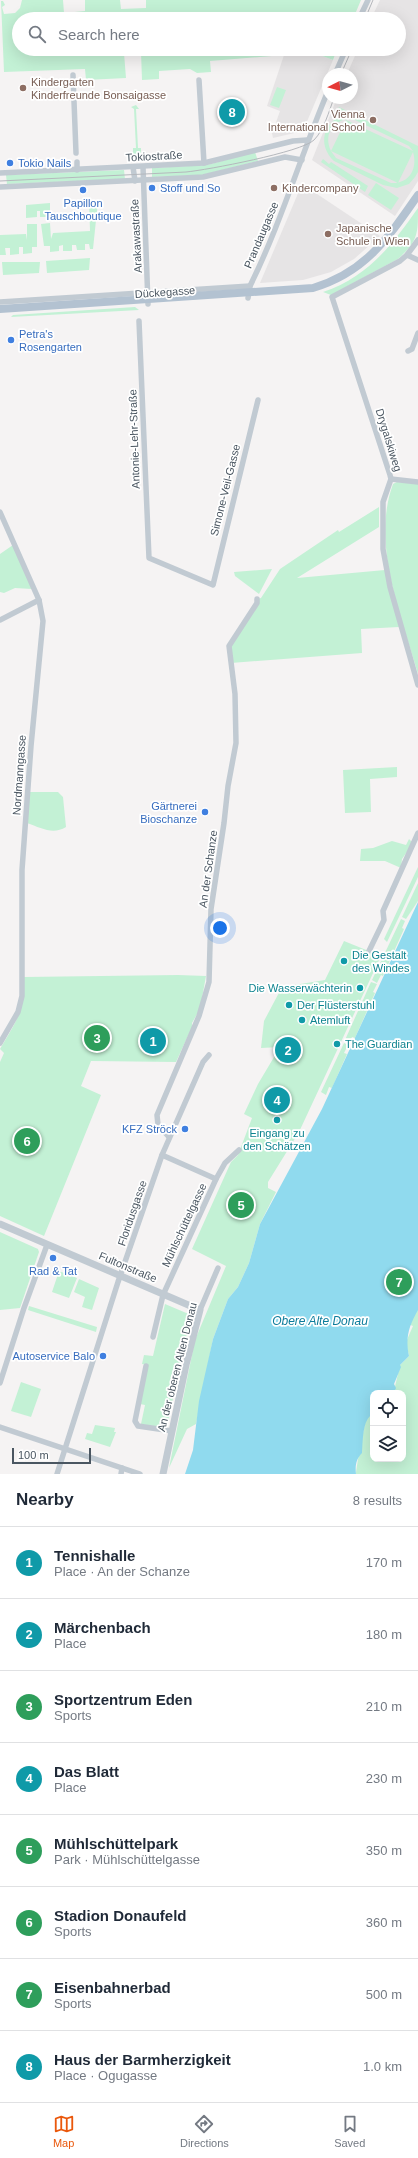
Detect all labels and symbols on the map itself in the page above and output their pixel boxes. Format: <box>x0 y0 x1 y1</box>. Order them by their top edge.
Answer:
north arrow <box>322 68 358 104</box>
place label: Kindergarten Kinderfreunde Bonsaigasse <box>31 76 166 101</box>
marker: Kindergarten Kinderfreunde Bonsaigasse <box>18 83 28 93</box>
pin: 8 <box>219 97 245 127</box>
place label: Vienna International School <box>268 108 366 133</box>
marker: Vienna International School <box>368 115 378 125</box>
street label: Tokiostraße <box>125 149 183 163</box>
place label: Tokio Nails <box>18 157 72 169</box>
marker: Tokio Nails <box>5 158 15 168</box>
place label: Stoff und So <box>160 182 220 194</box>
place label: Kindercompany <box>282 182 359 194</box>
marker: Stoff und So <box>147 183 157 193</box>
marker: Kindercompany <box>269 183 279 193</box>
marker: Papillon Tauschboutique <box>78 185 88 195</box>
place label: Papillon Tauschboutique <box>44 197 122 222</box>
street label: Arakawastraße <box>128 199 144 273</box>
street label: Prandaugasse <box>242 200 280 270</box>
place label: Japanische Schule in Wien <box>336 222 409 247</box>
marker: Japanische Schule in Wien <box>323 229 333 239</box>
street label: Dückegasse <box>134 284 196 300</box>
place label: Petra's Rosengarten <box>19 328 82 353</box>
marker: Petra's Rosengarten <box>6 335 16 345</box>
street label: Antonie-Lehr-Straße <box>126 389 142 489</box>
street label: Drygalskiweg <box>374 407 404 473</box>
street label: Simone-Veil-Gasse <box>208 443 242 537</box>
street label: Nordmanngasse <box>10 734 28 816</box>
place label: Gärtnerei Bioschanze <box>140 800 197 825</box>
marker: Gärtnerei Bioschanze <box>200 807 210 817</box>
street label: An der Schanze <box>197 829 219 909</box>
your location <box>210 918 230 938</box>
place label: Die Gestalt des Windes <box>352 949 410 974</box>
marker: Die Gestalt des Windes <box>339 956 349 966</box>
place label: Die Wasserwächterin <box>248 982 352 994</box>
marker: Die Wasserwächterin <box>355 983 365 993</box>
place label: Der Flüsterstuhl <box>297 999 375 1011</box>
marker: Der Flüsterstuhl <box>284 1000 294 1010</box>
place label: Atemluft <box>310 1014 350 1026</box>
marker: Atemluft <box>297 1015 307 1025</box>
pin: 3 <box>84 1023 110 1053</box>
pin: 1 <box>140 1026 166 1056</box>
pin: 2 <box>275 1035 301 1065</box>
place label: The Guardian <box>345 1038 412 1050</box>
marker: The Guardian <box>332 1039 342 1049</box>
pin: 4 <box>264 1085 290 1115</box>
marker: Eingang zu den Schätzen <box>272 1115 282 1125</box>
place label: KFZ Ströck <box>122 1123 177 1135</box>
marker: KFZ Ströck <box>180 1124 190 1134</box>
pin: 6 <box>14 1126 40 1156</box>
place label: Eingang zu den Schätzen <box>243 1127 311 1152</box>
street label: Floridusgasse <box>115 1179 149 1247</box>
street label: Mühlschüttelgasse <box>159 1181 209 1269</box>
pin: 5 <box>228 1190 254 1220</box>
street label: Fultonstraße <box>97 1249 159 1285</box>
marker: Rad & Tat <box>48 1253 58 1263</box>
place label: Rad & Tat <box>29 1265 77 1277</box>
pin: 7 <box>386 1267 412 1297</box>
street label: An der oberen Alten Donau <box>155 1301 199 1433</box>
water label: Obere Alte Donau <box>272 1314 368 1328</box>
place label: Autoservice Balo <box>12 1350 95 1362</box>
marker: Autoservice Balo <box>98 1351 108 1361</box>
scale bar <box>12 1446 91 1465</box>

